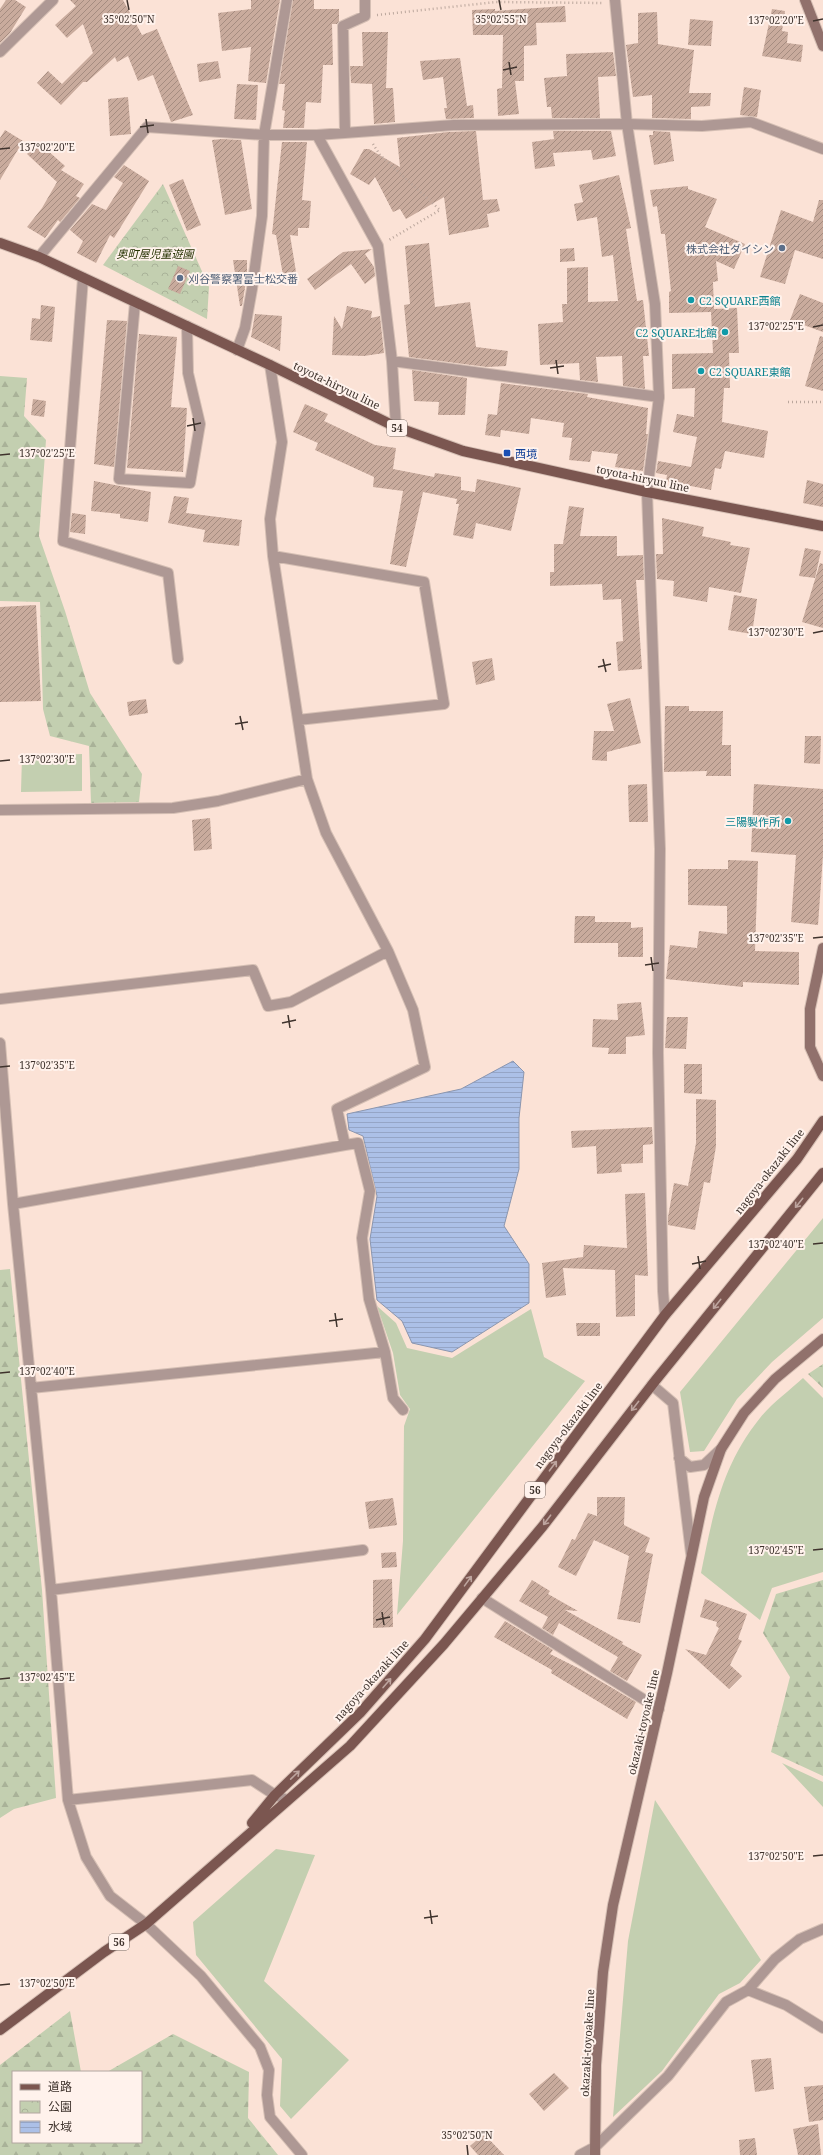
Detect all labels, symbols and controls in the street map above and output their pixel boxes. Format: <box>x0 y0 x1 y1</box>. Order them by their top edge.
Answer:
text: 35°02'50"N <box>103 12 155 26</box>
text: 35°02'55"N <box>475 12 527 26</box>
text: 137°02'20"E <box>748 13 804 27</box>
text: 137°02'20"E <box>19 140 75 154</box>
place label: 株式会社ダイシン <box>686 241 774 256</box>
marker: 株式会社ダイシン <box>777 243 787 253</box>
park label: 奥町屋児童遊園 <box>117 246 195 261</box>
place label: 刈谷警察署富士松交番 <box>188 271 298 286</box>
marker: 刈谷警察署富士松交番 <box>175 273 185 283</box>
place label: C2 SQUARE西館 <box>699 293 780 308</box>
marker: C2 SQUARE西館 <box>686 295 696 305</box>
text: 137°02'25"E <box>748 319 804 333</box>
place label: C2 SQUARE北館 <box>636 325 717 340</box>
marker: C2 SQUARE北館 <box>720 327 730 337</box>
street label: toyota-hiryuu line <box>291 358 383 413</box>
place label: C2 SQUARE東館 <box>709 364 790 379</box>
marker: C2 SQUARE東館 <box>696 366 706 376</box>
road number: 54 <box>387 420 407 436</box>
text: 137°02'25"E <box>19 446 75 460</box>
place label: 西境 <box>515 446 537 461</box>
marker: 西境 <box>502 448 512 458</box>
street label: toyota-hiryuu line <box>595 461 691 495</box>
text: 137°02'30"E <box>748 625 804 639</box>
text: 137°02'30"E <box>19 752 75 766</box>
place label: 三陽製作所 <box>725 814 781 829</box>
marker: 三陽製作所 <box>783 816 793 826</box>
text: 137°02'35"E <box>748 931 804 945</box>
text: 137°02'35"E <box>19 1058 75 1072</box>
street label: nagoya-okazaki line <box>731 1125 807 1217</box>
one-way arrow <box>794 1198 803 1209</box>
text: 137°02'40"E <box>748 1237 804 1251</box>
one-way arrow <box>712 1299 721 1310</box>
text: 137°02'40"E <box>19 1364 75 1378</box>
street label: nagoya-okazaki line <box>531 1379 606 1471</box>
one-way arrow <box>631 1400 640 1411</box>
one-way arrow <box>549 1460 557 1471</box>
road number: 56 <box>525 1482 545 1498</box>
one-way arrow <box>543 1514 552 1525</box>
text: 137°02'45"E <box>748 1543 804 1557</box>
one-way arrow <box>463 1576 472 1587</box>
street label: nagoya-okazaki line <box>330 1636 412 1724</box>
street label: okazaki-toyoake line <box>624 1668 662 1776</box>
text: 137°02'45"E <box>19 1670 75 1684</box>
one-way arrow <box>382 1678 391 1688</box>
one-way arrow <box>290 1771 301 1780</box>
text: 137°02'50"E <box>748 1849 804 1863</box>
road number: 56 <box>109 1934 129 1950</box>
text: 137°02'50"E <box>19 1976 75 1990</box>
street label: okazaki-toyoake line <box>577 1989 597 2097</box>
legend <box>12 2071 142 2143</box>
text: 道路 <box>48 2078 72 2095</box>
text: 公園 <box>48 2098 72 2115</box>
text: 水域 <box>48 2118 72 2135</box>
text: 35°02'50"N <box>441 2128 493 2142</box>

